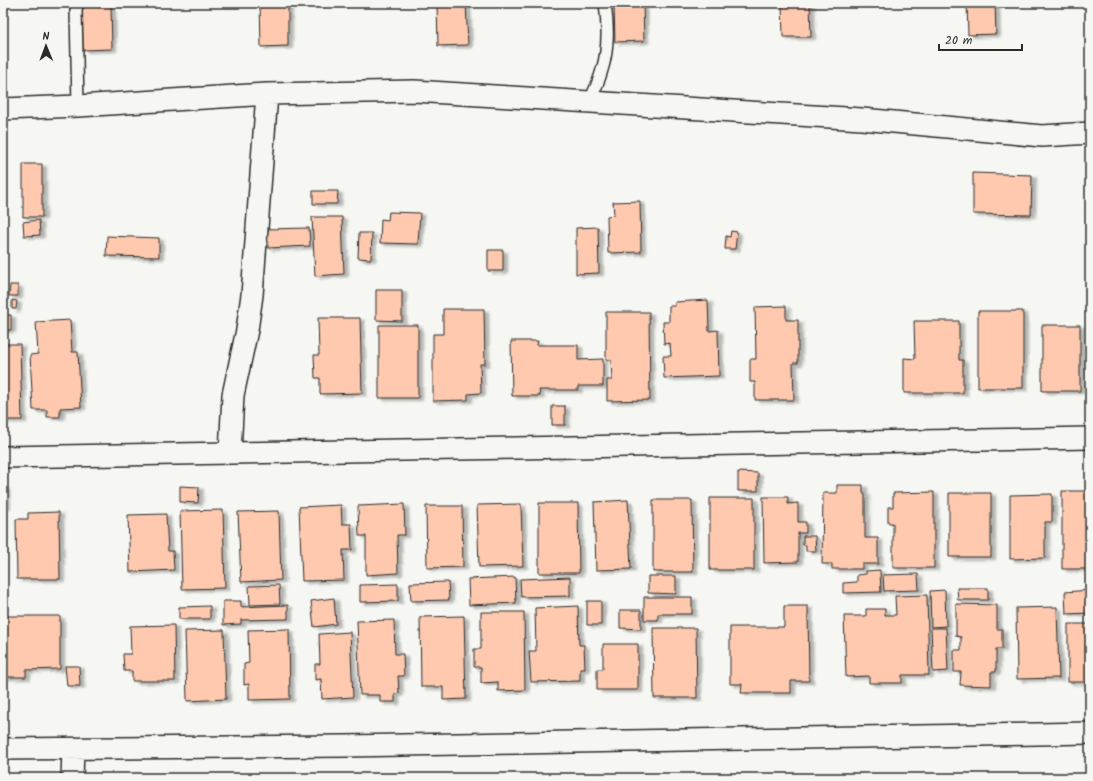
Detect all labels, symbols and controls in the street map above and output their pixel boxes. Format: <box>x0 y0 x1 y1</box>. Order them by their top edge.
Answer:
north arrow <box>26 26 66 66</box>
scale bar <box>939 26 1022 52</box>
text: N <box>42 28 50 46</box>
text: 20 m <box>945 31 973 50</box>

